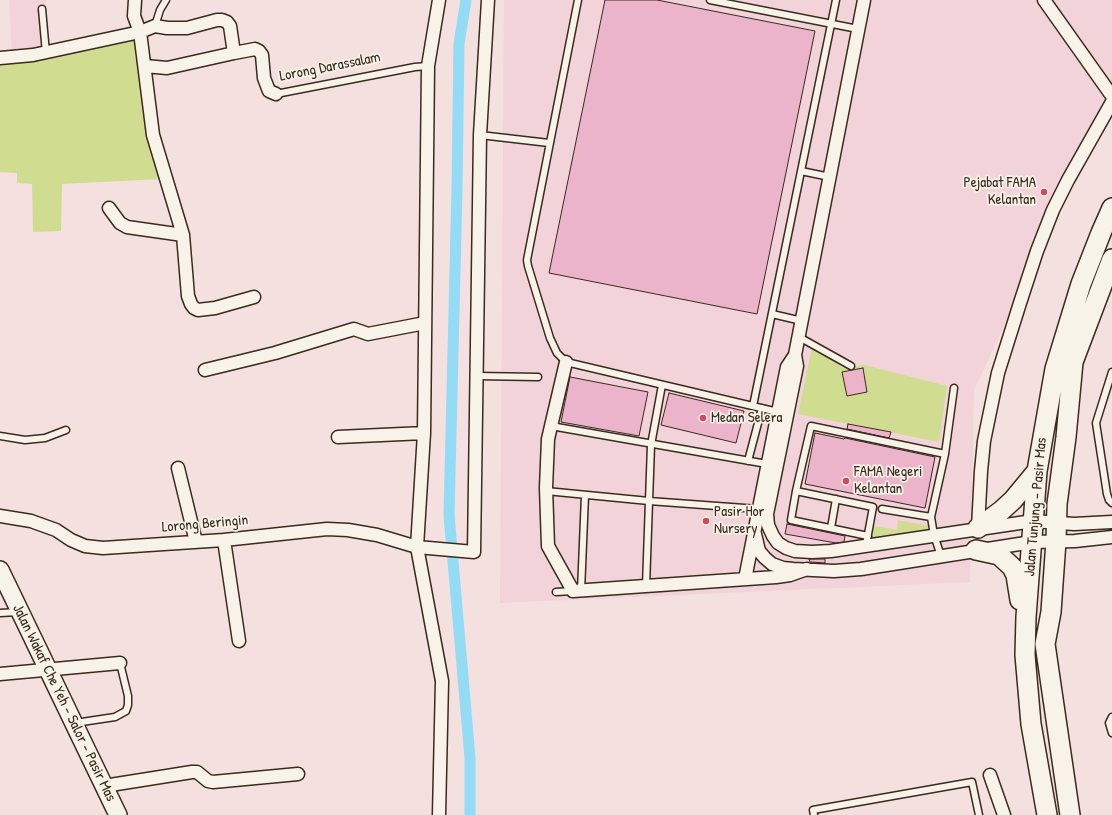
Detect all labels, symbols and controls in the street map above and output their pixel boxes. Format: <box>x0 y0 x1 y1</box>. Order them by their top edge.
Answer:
street label: Lorong Darassalam <box>278 48 382 86</box>
place label: Pejabat FAMA Kelantan <box>964 174 1036 209</box>
marker: Pejabat FAMA Kelantan <box>1039 187 1049 197</box>
place label: Medan Selera <box>711 409 782 427</box>
marker: Medan Selera <box>698 413 708 423</box>
street label: Jalan Tunjung - Pasir Mas <box>1021 437 1051 577</box>
place label: FAMA Negeri Kelantan <box>854 463 922 498</box>
marker: FAMA Negeri Kelantan <box>841 476 851 486</box>
place label: Pasir Hor Nursery <box>714 503 764 538</box>
street label: Lorong Beringin <box>161 511 249 537</box>
marker: Pasir Hor Nursery <box>701 516 711 526</box>
street label: Jalan Wakaf Che Yeh - Salor - Pasir Mas <box>8 602 120 804</box>

